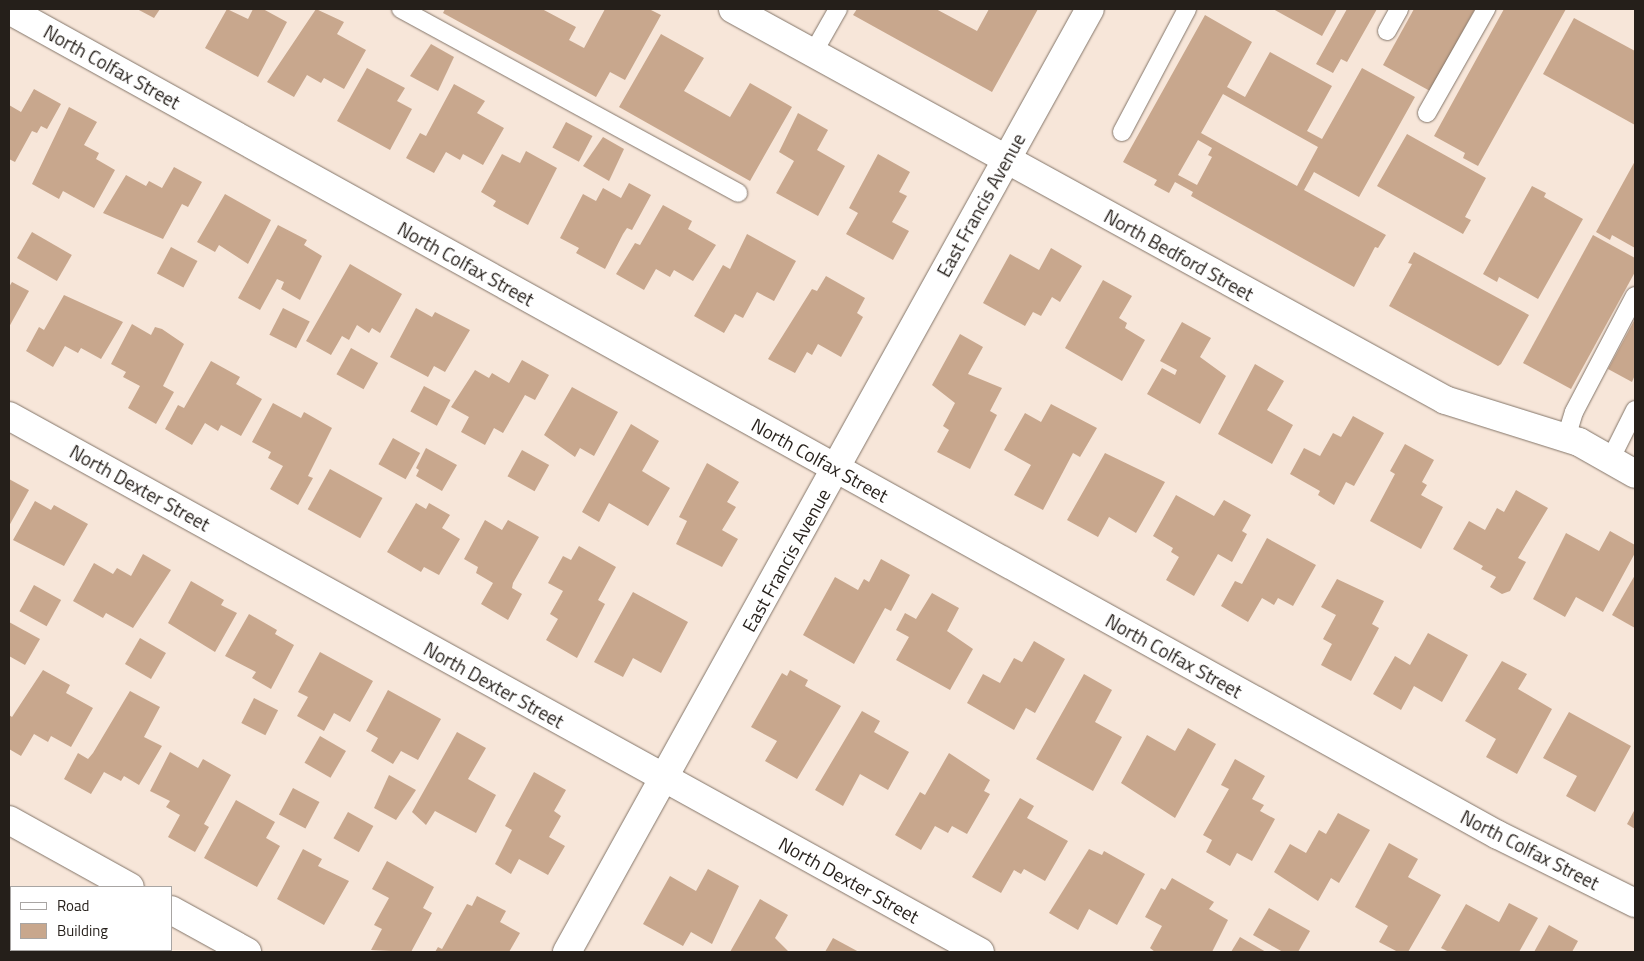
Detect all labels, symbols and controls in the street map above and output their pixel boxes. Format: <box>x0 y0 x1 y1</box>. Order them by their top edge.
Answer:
street label: North Colfax Street <box>40 20 184 114</box>
street label: East Francis Avenue <box>932 129 1030 281</box>
street label: North Bedford Street <box>1100 204 1258 306</box>
street label: North Colfax Street <box>394 217 538 311</box>
street label: North Colfax Street <box>748 413 892 507</box>
street label: North Dexter Street <box>66 440 214 536</box>
street label: East Francis Avenue <box>737 484 835 636</box>
street label: North Colfax Street <box>1102 609 1246 703</box>
street label: North Dexter Street <box>420 637 568 733</box>
street label: North Colfax Street <box>1457 805 1603 895</box>
street label: North Dexter Street <box>775 832 923 928</box>
legend <box>10 886 172 951</box>
text: Road <box>57 894 89 917</box>
text: Building <box>57 919 108 942</box>

